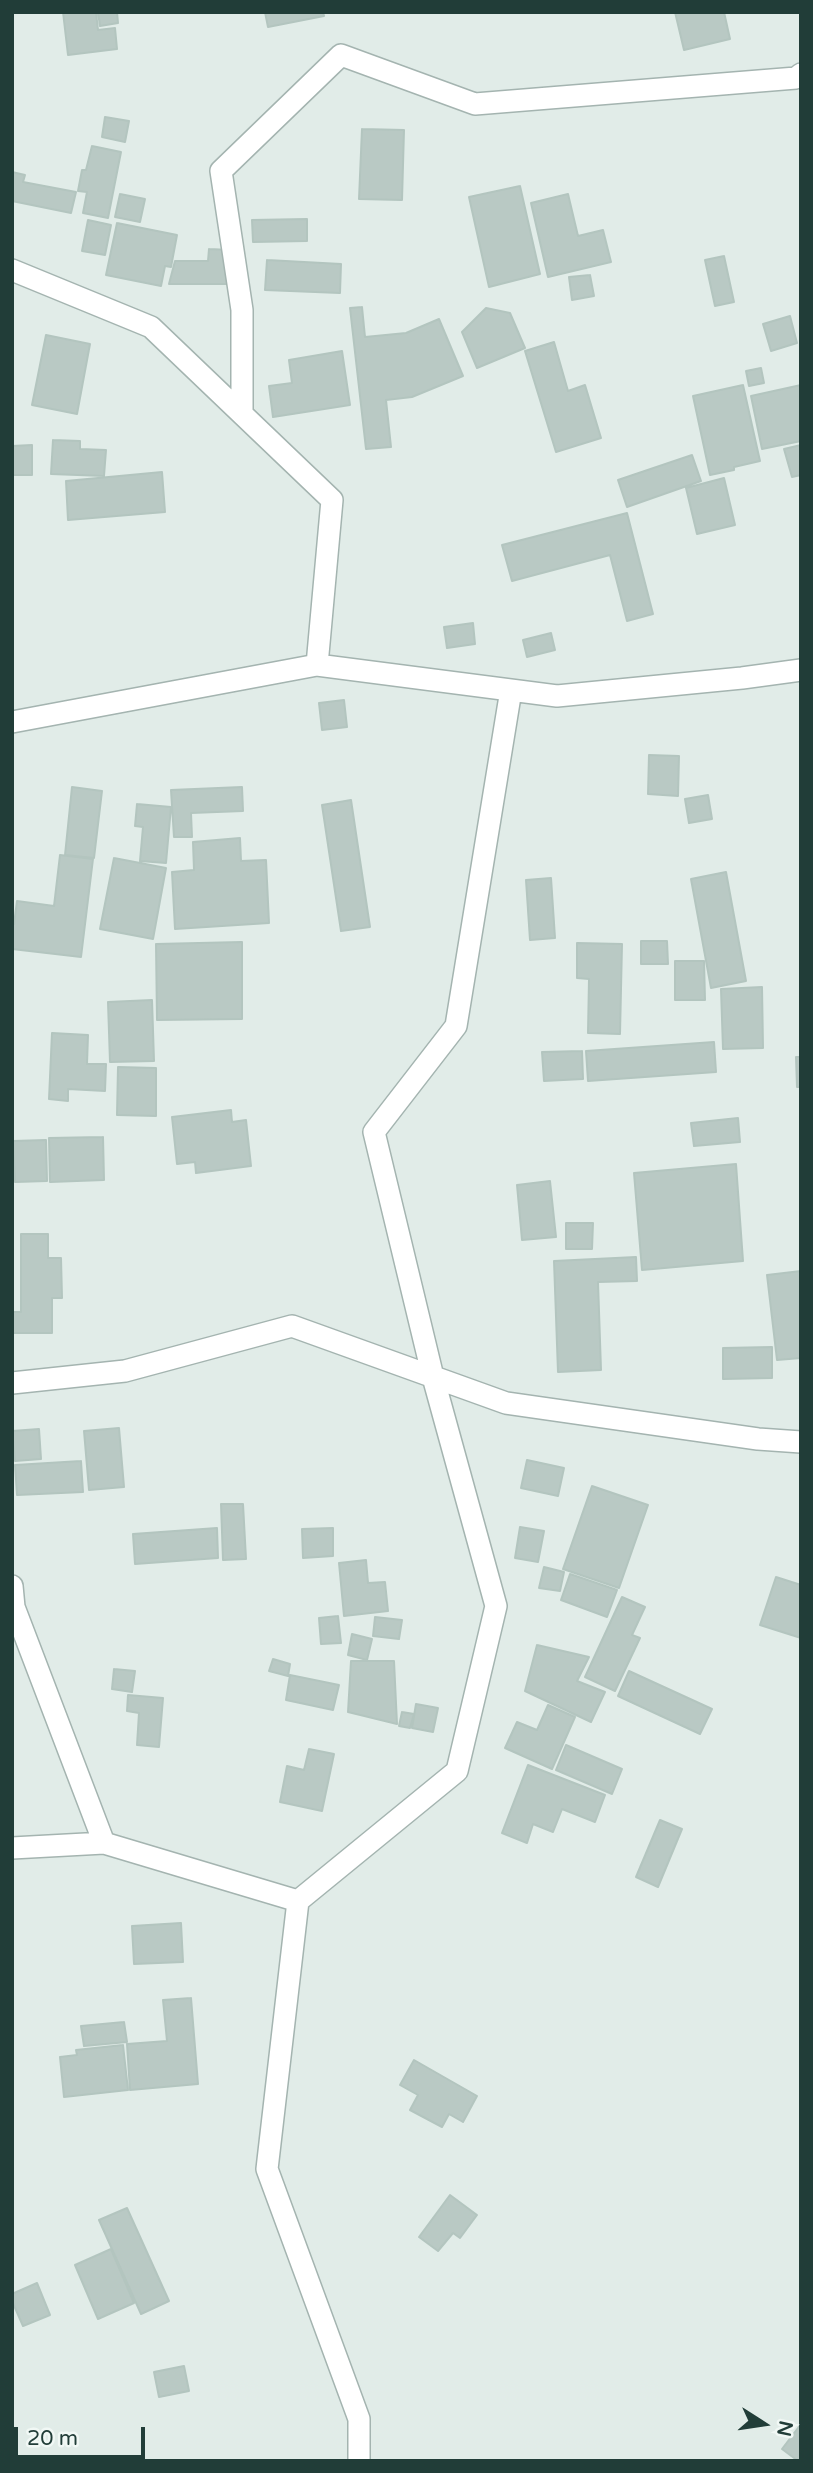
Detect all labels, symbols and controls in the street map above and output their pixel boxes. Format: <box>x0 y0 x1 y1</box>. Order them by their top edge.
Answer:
north arrow <box>729 2389 799 2459</box>
scale bar <box>18 2414 149 2458</box>
text: N <box>772 2419 797 2438</box>
text: 20 m <box>27 2426 78 2451</box>

